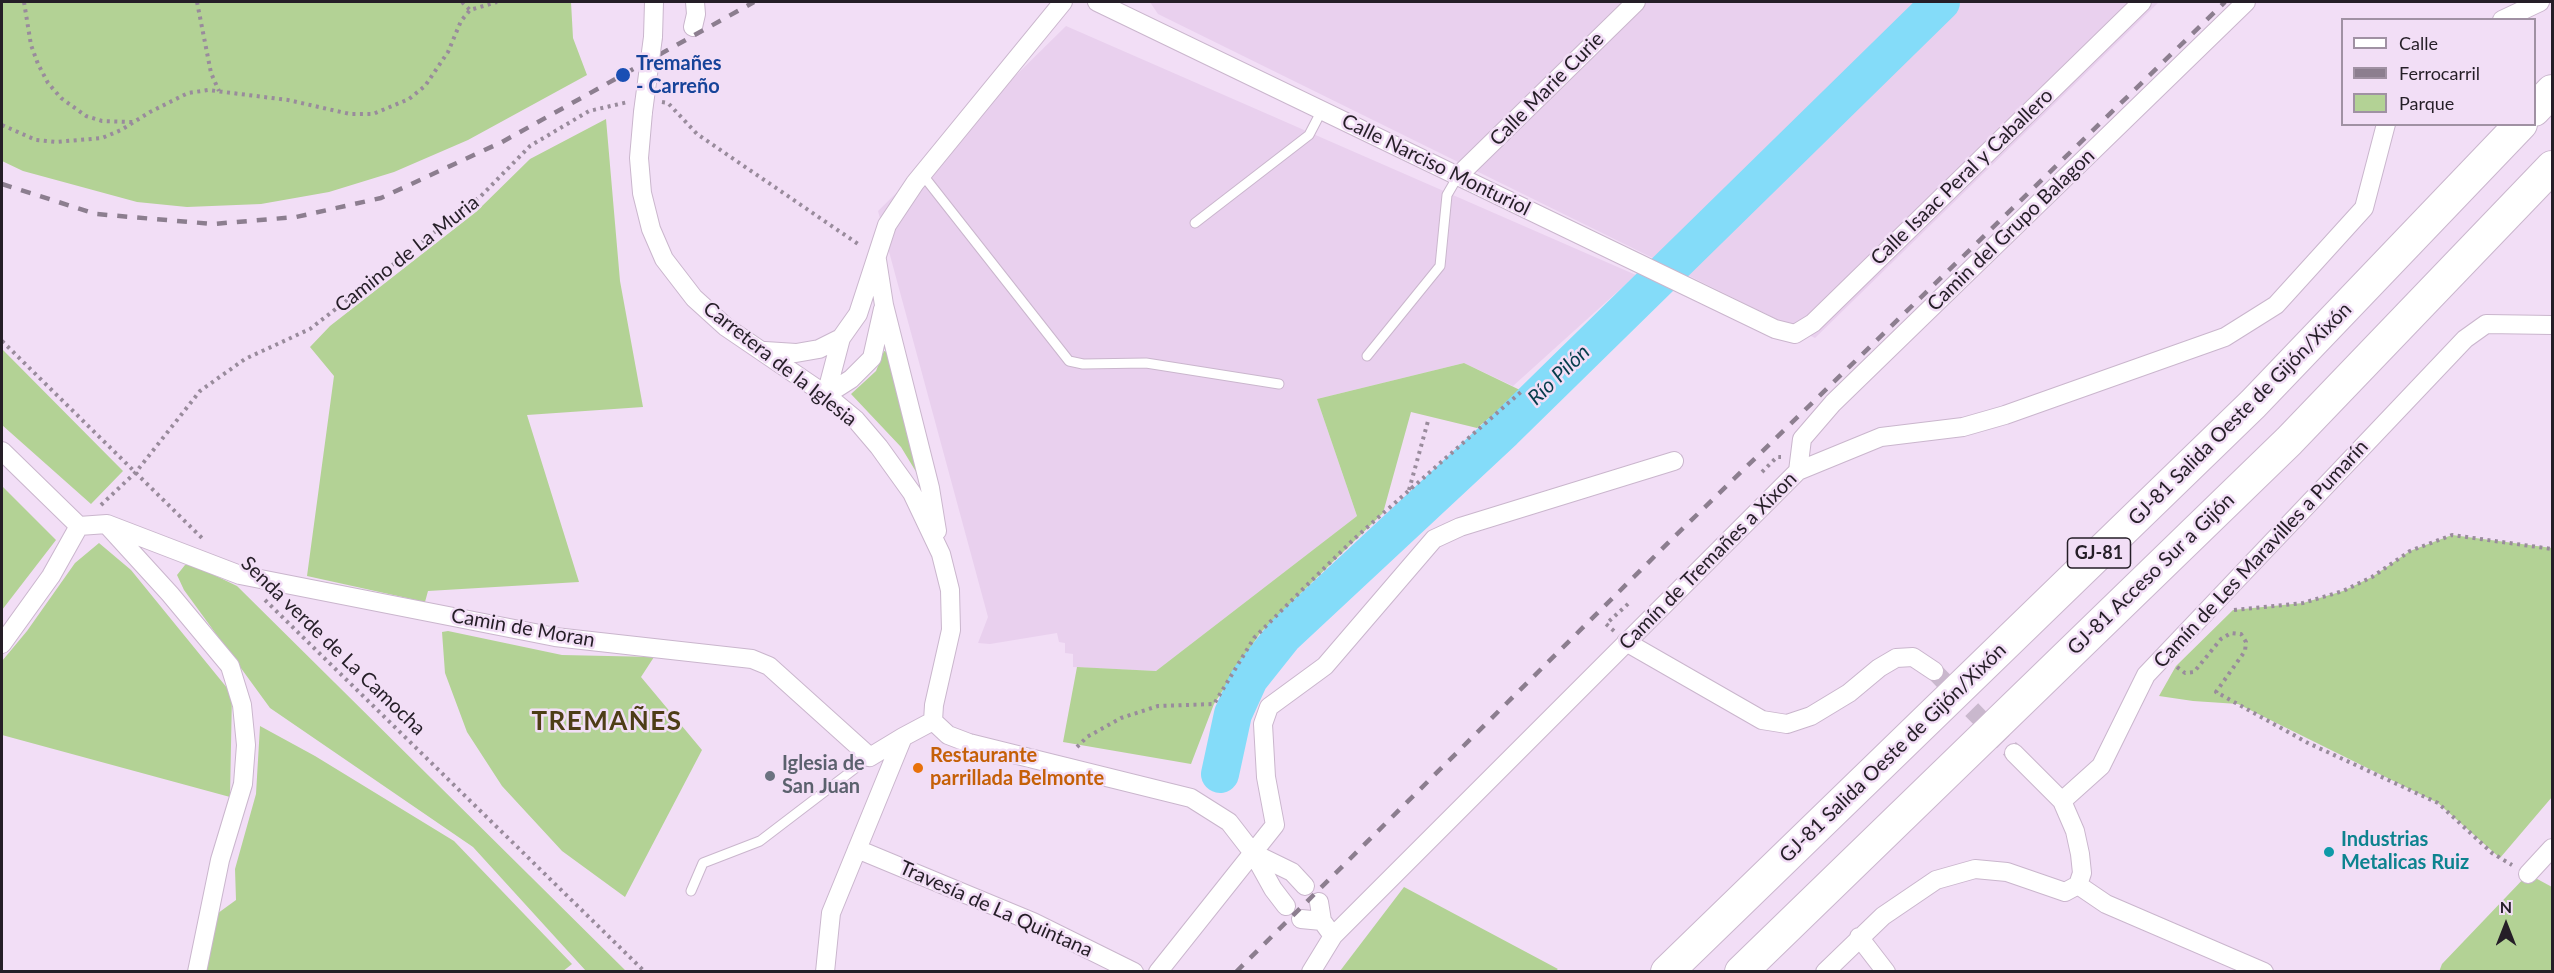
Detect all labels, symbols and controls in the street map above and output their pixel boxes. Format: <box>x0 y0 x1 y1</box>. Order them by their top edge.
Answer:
legend <box>2341 18 2536 126</box>
street label: Calle Marie Curie <box>1485 27 1609 151</box>
text: Calle <box>2399 32 2438 54</box>
place label: Tremañes - Carreño <box>636 52 721 99</box>
text: Ferrocarril <box>2399 62 2480 84</box>
marker: Tremañes - Carreño <box>614 66 632 84</box>
street label: Calle Isaac Peral y Caballero <box>1866 84 2058 270</box>
text: Parque <box>2399 92 2454 114</box>
street label: Calle Narciso Monturiol <box>1338 109 1534 221</box>
street label: Camin del Grupo Balagon <box>1922 144 2100 316</box>
street label: Camino de La Muria <box>330 190 484 318</box>
street label: Carretera de la Iglesia <box>698 296 862 432</box>
street label: GJ-81 Salida Oeste de Gijón/Xixón <box>2124 298 2356 530</box>
water label: Río Pilón <box>1523 340 1595 410</box>
street label: Camín de Les Maravilles a Pumarín <box>2149 435 2373 673</box>
street label: Camín de Tremañes a Xixon <box>1614 467 1802 655</box>
street label: GJ-81 Acceso Sur a Gijón <box>2063 488 2239 660</box>
road number: GJ-81 <box>2068 538 2130 568</box>
street label: Senda verde de La Camocha <box>236 552 430 740</box>
street label: Camin de Moran <box>449 604 597 652</box>
street label: GJ-81 Salida Oeste de Gijón/Xixón <box>1775 638 2011 868</box>
district label: TREMAÑES <box>531 706 683 738</box>
place label: Restaurante parrillada Belmonte <box>930 744 1104 791</box>
place label: Iglesia de San Juan <box>782 752 865 799</box>
marker: Restaurante parrillada Belmonte <box>911 761 925 775</box>
marker: Iglesia de San Juan <box>763 769 777 783</box>
place label: Industrias Metalicas Ruiz <box>2341 828 2469 875</box>
marker: Industrias Metalicas Ruiz <box>2322 845 2336 859</box>
street label: Travesía de La Quintana <box>896 856 1096 962</box>
north arrow <box>2476 895 2536 955</box>
text: N <box>2500 897 2512 916</box>

